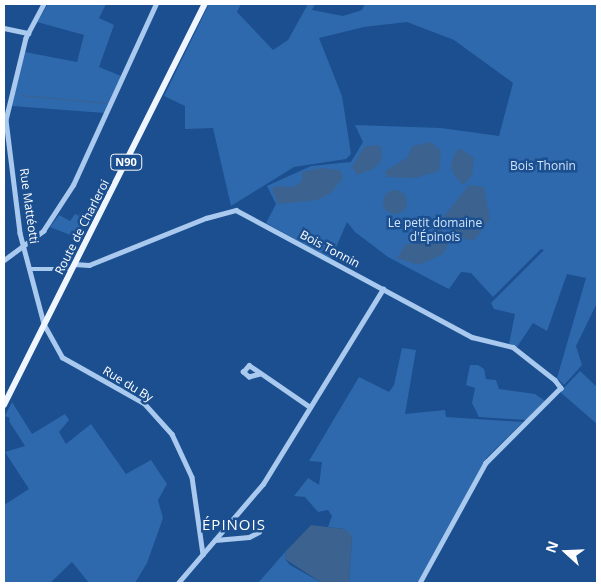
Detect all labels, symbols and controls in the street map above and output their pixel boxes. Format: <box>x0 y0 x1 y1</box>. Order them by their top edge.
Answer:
road number: N90 <box>110 154 142 170</box>
park label: Bois Thonin <box>510 159 576 173</box>
street label: Rue Mattéotti <box>17 167 41 245</box>
street label: Route de Charleroi <box>52 177 112 277</box>
park label: Le petit domaine d'Épinois <box>388 216 482 244</box>
street label: Bois Tonnin <box>298 227 362 271</box>
street label: Rue du By <box>100 363 156 405</box>
district label: ÉPINOIS <box>201 516 267 534</box>
north arrow <box>541 527 591 577</box>
text: N <box>541 538 562 555</box>

